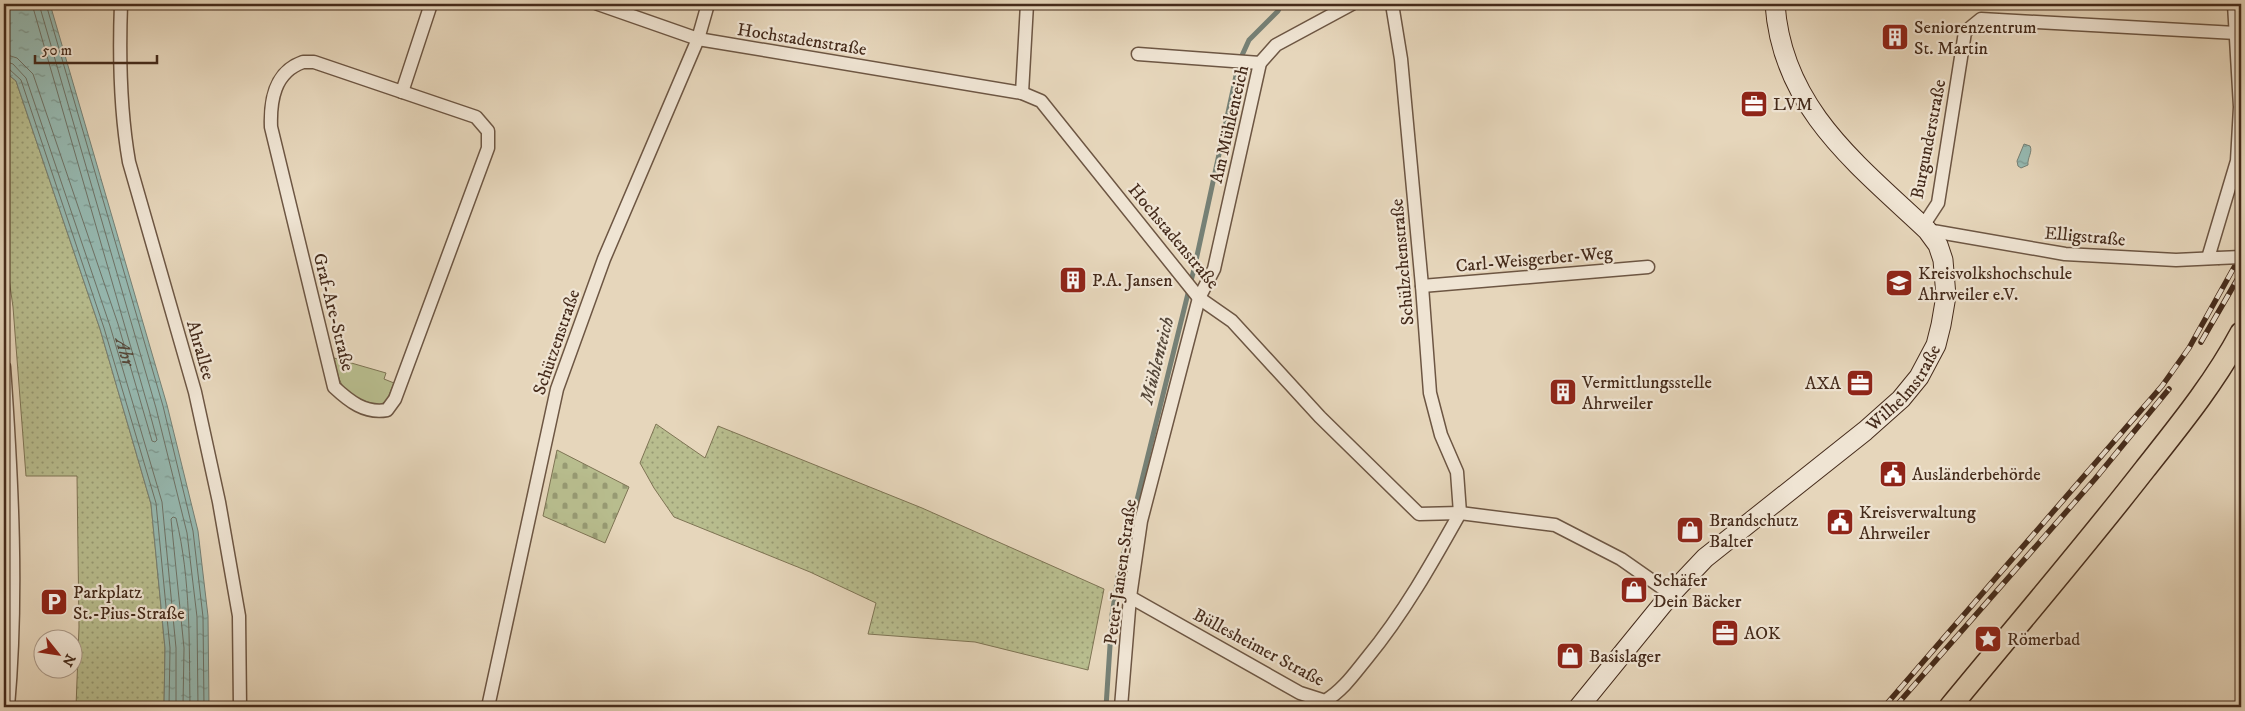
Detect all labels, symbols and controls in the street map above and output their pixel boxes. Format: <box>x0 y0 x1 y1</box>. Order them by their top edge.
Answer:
place label: Seniorenzentrum St. Martin <box>1914 17 2036 60</box>
street label: Hochstadenstraße <box>736 19 868 61</box>
building icon: Seniorenzentrum St. Martin <box>1880 22 1910 52</box>
scale bar <box>35 32 158 64</box>
text: 50 m <box>42 41 72 60</box>
street label: Am Mühlenteich <box>1206 63 1254 185</box>
street label: Burgunderstraße <box>1907 78 1951 201</box>
office icon: LVM <box>1739 89 1769 119</box>
place label: LVM <box>1773 94 1813 116</box>
street label: Hochstadenstraße <box>1123 180 1224 294</box>
street label: Schülzchenstraße <box>1387 198 1419 326</box>
street label: Elligstraße <box>2043 222 2126 252</box>
street label: Carl-Weisgerber-Weg <box>1455 242 1614 278</box>
street label: Graf-Are-Straße <box>308 251 358 373</box>
place label: Kreisvolkshochschule Ahrweiler e.V. <box>1918 263 2072 306</box>
building icon: P.A. Jansen <box>1058 265 1088 295</box>
school or university icon: Kreisvolkshochschule Ahrweiler e.V. <box>1884 268 1914 298</box>
place label: P.A. Jansen <box>1092 270 1173 292</box>
street label: Schützenstraße <box>529 287 585 398</box>
water label: Mühlenteich <box>1135 314 1179 408</box>
street label: Ahrallee <box>181 318 219 383</box>
water label: Ahr <box>109 333 140 371</box>
street label: Wilhelmstraße <box>1861 341 1946 437</box>
office icon: AXA <box>1845 368 1875 398</box>
place label: Vermittlungsstelle Ahrweiler <box>1581 372 1712 415</box>
place label: AXA <box>1805 373 1842 395</box>
building icon: Vermittlungsstelle Ahrweiler <box>1548 377 1578 407</box>
public building icon: Ausländerbehörde <box>1878 459 1908 489</box>
place label: Ausländerbehörde <box>1912 464 2041 486</box>
street label: Peter-Jansen-Straße <box>1100 498 1142 646</box>
place label: Kreisverwaltung Ahrweiler <box>1859 502 1976 545</box>
public building icon: Kreisverwaltung Ahrweiler <box>1825 507 1855 537</box>
place label: Brandschutz Balter <box>1709 510 1799 553</box>
shop icon: Brandschutz Balter <box>1675 515 1705 545</box>
place label: Schäfer Dein Bäcker <box>1653 570 1742 613</box>
shop icon: Schäfer Dein Bäcker <box>1619 575 1649 605</box>
place label: Parkplatz St.-Pius-Straße <box>73 582 185 625</box>
parking icon: Parkplatz St.-Pius-Straße <box>39 587 69 617</box>
street label: Büllesheimer Straße <box>1189 604 1328 692</box>
office icon: AOK <box>1710 618 1740 648</box>
place label: AOK <box>1744 623 1781 645</box>
place icon: Römerbad <box>1973 624 2003 654</box>
north arrow <box>32 628 82 678</box>
place label: Römerbad <box>2007 629 2080 651</box>
shop icon: Basislager <box>1555 641 1585 671</box>
place label: Basislager <box>1589 646 1661 668</box>
text: N <box>57 651 79 670</box>

